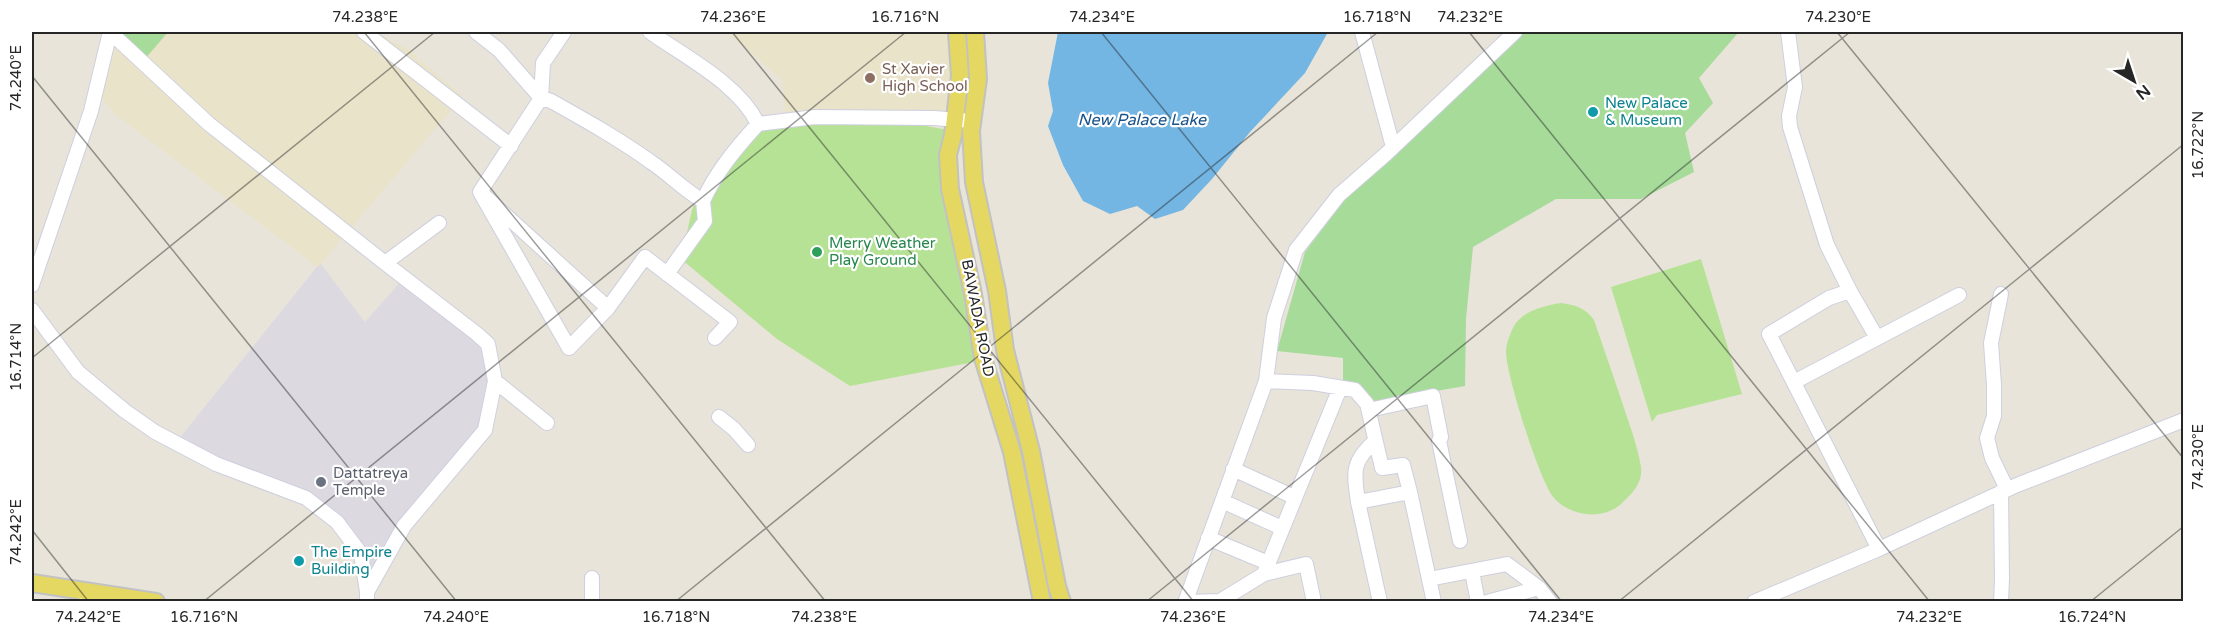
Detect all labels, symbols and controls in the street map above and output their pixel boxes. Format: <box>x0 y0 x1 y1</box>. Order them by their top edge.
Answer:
text: 74.238°E <box>332 8 398 26</box>
text: 74.236°E <box>700 8 766 26</box>
text: 16.716°N <box>871 8 939 26</box>
text: 74.234°E <box>1069 8 1135 26</box>
text: 16.718°N <box>1343 8 1411 26</box>
text: 74.232°E <box>1437 8 1503 26</box>
text: 74.230°E <box>1805 8 1871 26</box>
text: 74.240°E <box>7 45 25 111</box>
north arrow <box>2104 51 2164 111</box>
place label: St Xavier High School <box>882 60 968 95</box>
marker: St Xavier High School <box>863 71 877 85</box>
text: N <box>2132 80 2154 104</box>
place label: New Palace & Museum <box>1605 94 1688 129</box>
marker: New Palace & Museum <box>1586 105 1600 119</box>
water label: New Palace Lake <box>1078 110 1207 130</box>
text: 16.722°N <box>2189 111 2207 179</box>
place label: Merry Weather Play Ground <box>829 234 936 269</box>
marker: Merry Weather Play Ground <box>810 245 824 259</box>
street label: BAWADA ROAD <box>958 258 998 378</box>
text: 16.714°N <box>7 323 25 391</box>
text: 74.230°E <box>2189 424 2207 490</box>
place label: Dattatreya Temple <box>333 464 408 499</box>
marker: Dattatreya Temple <box>314 475 328 489</box>
text: 74.242°E <box>7 499 25 565</box>
place label: The Empire Building <box>311 543 392 578</box>
marker: The Empire Building <box>292 554 306 568</box>
text: 74.242°E <box>55 608 121 626</box>
text: 16.716°N <box>170 608 238 626</box>
text: 74.240°E <box>423 608 489 626</box>
text: 16.718°N <box>642 608 710 626</box>
text: 74.238°E <box>791 608 857 626</box>
text: 74.236°E <box>1160 608 1226 626</box>
text: 74.234°E <box>1528 608 1594 626</box>
text: 74.232°E <box>1896 608 1962 626</box>
text: 16.724°N <box>2058 608 2126 626</box>

